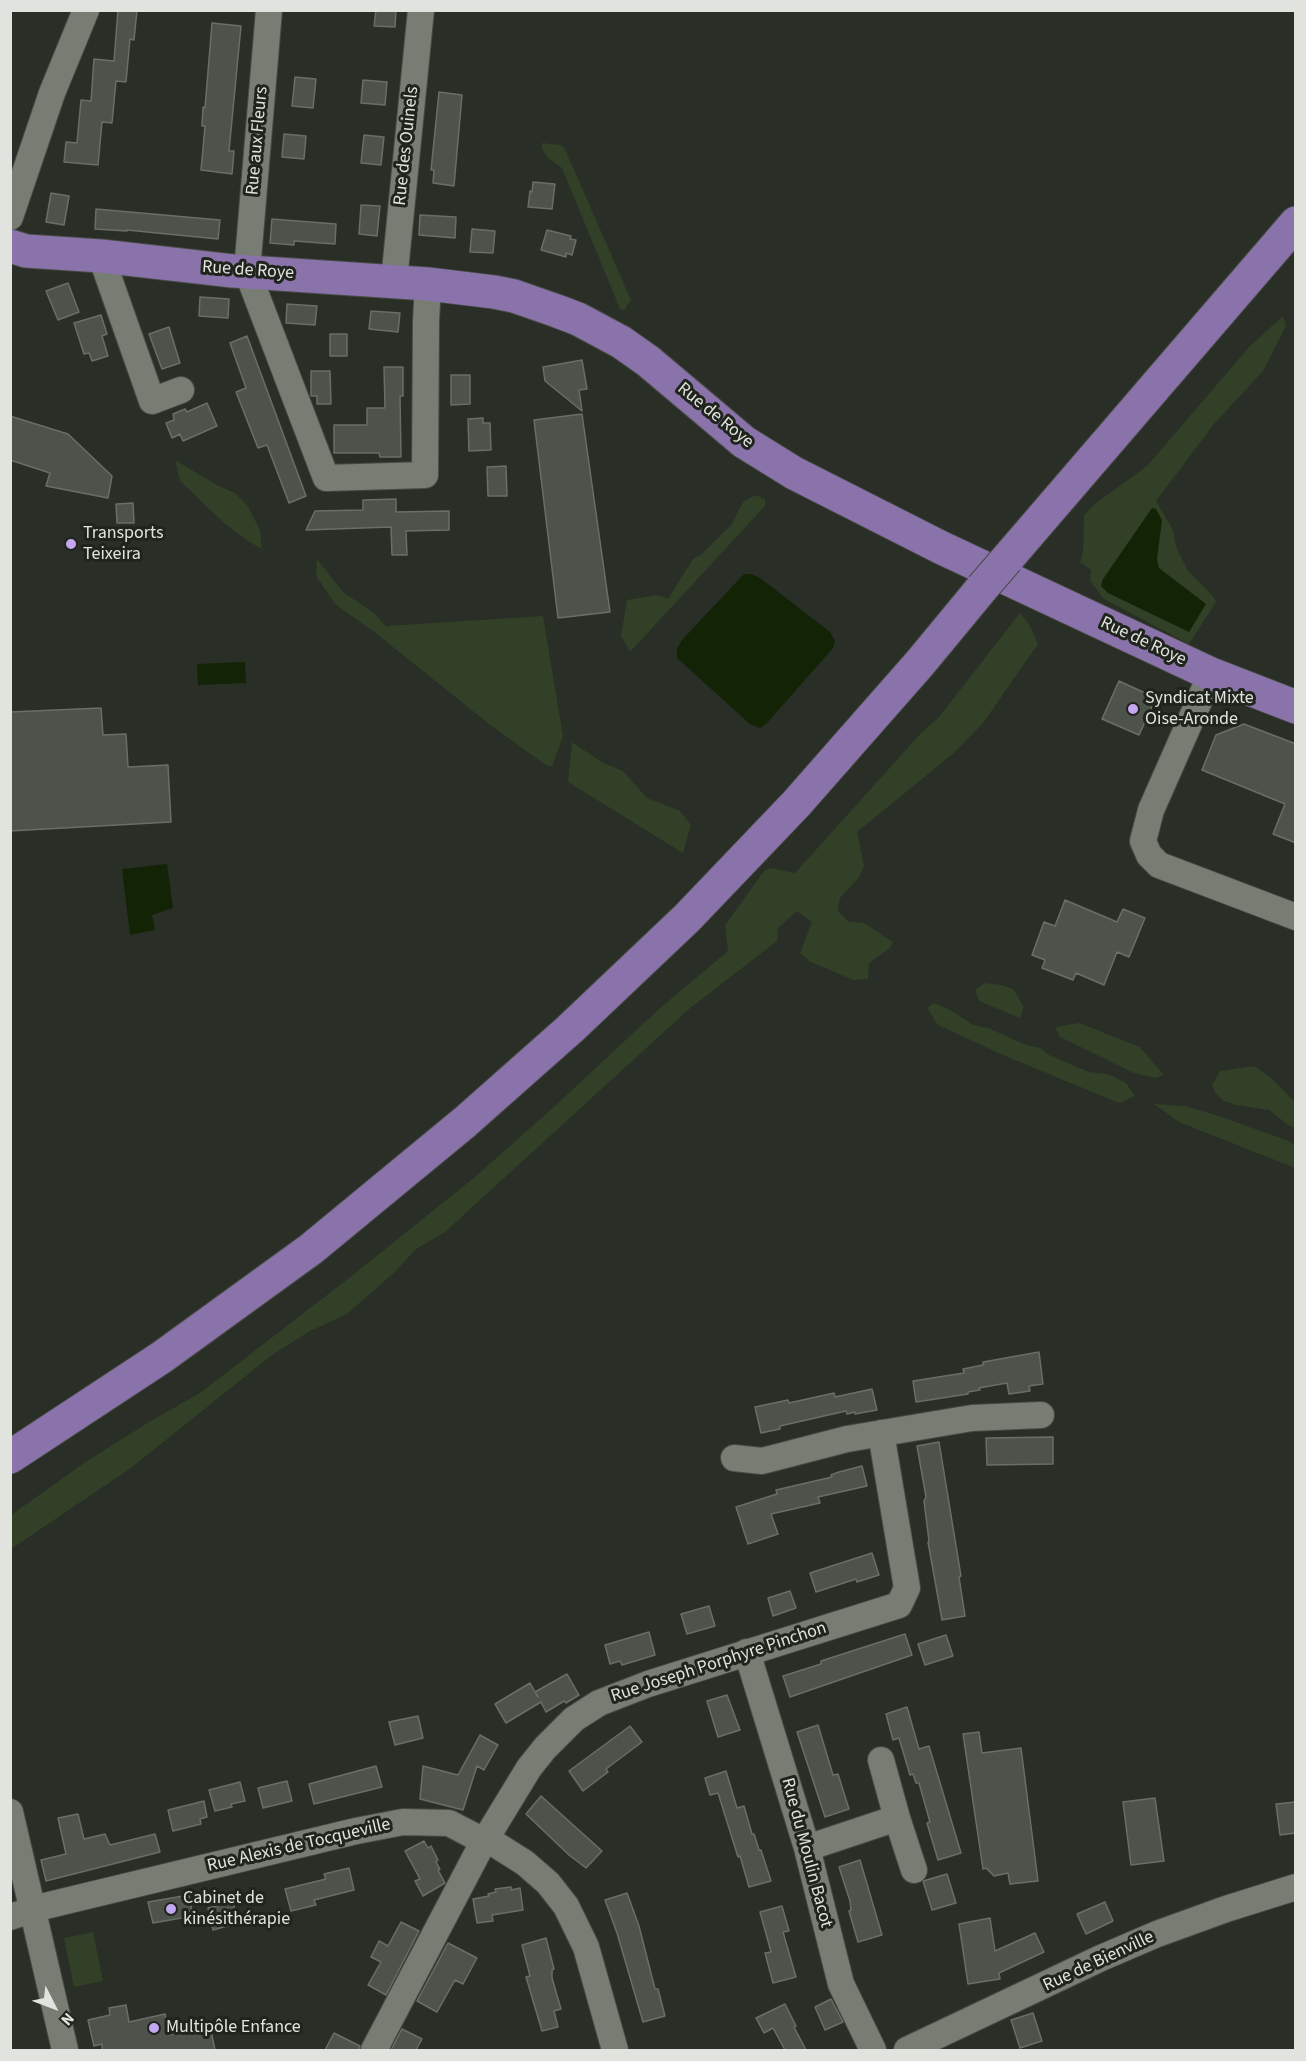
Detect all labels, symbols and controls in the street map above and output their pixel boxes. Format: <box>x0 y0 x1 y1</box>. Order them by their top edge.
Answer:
street label: Rue des Ouinels <box>390 85 424 207</box>
street label: Rue aux Fleurs <box>242 86 274 196</box>
street label: Rue de Roye <box>201 257 295 285</box>
street label: Rue de Roye <box>672 379 758 453</box>
place label: Transports Teixeira <box>83 523 164 566</box>
marker: Transports Teixeira <box>64 537 78 551</box>
street label: Rue de Roye <box>1097 613 1189 671</box>
place label: Syndicat Mixte Oise-Aronde <box>1145 688 1254 730</box>
marker: Syndicat Mixte Oise-Aronde <box>1126 702 1140 716</box>
street label: Rue Joseph Porphyre Pinchon <box>608 1618 830 1708</box>
street label: Rue du Moulin Bacot <box>776 1776 836 1930</box>
street label: Rue Alexis de Tocqueville <box>205 1814 393 1878</box>
place label: Cabinet de kinésithérapie <box>183 1888 290 1930</box>
marker: Cabinet de kinésithérapie <box>164 1902 178 1916</box>
street label: Rue de Bienville <box>1040 1927 1158 1997</box>
north arrow <box>24 1977 84 2037</box>
text: N <box>56 2008 79 2030</box>
place label: Multipôle Enfance <box>166 2017 301 2039</box>
marker: Multipôle Enfance <box>147 2021 161 2035</box>

